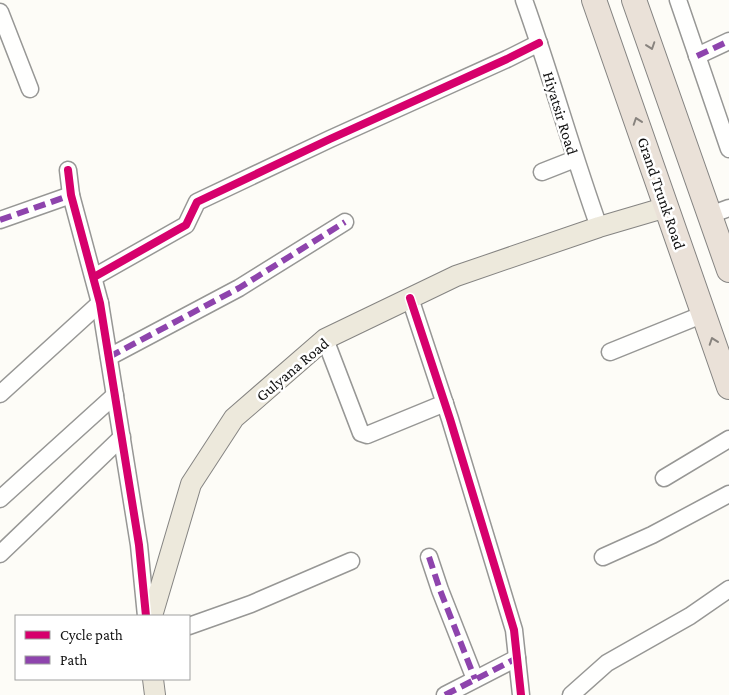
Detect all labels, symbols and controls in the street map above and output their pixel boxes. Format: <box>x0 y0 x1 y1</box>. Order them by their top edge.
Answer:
one-way arrow <box>645 41 655 50</box>
street label: Hiyatsir Road <box>539 69 581 158</box>
one-way arrow <box>633 117 643 126</box>
street label: Grand Trunk Road <box>634 135 689 252</box>
street label: Gulyana Road <box>253 334 333 405</box>
one-way arrow <box>709 337 719 346</box>
legend <box>15 615 190 680</box>
text: Cycle path <box>60 627 123 644</box>
text: Path <box>60 652 87 668</box>

